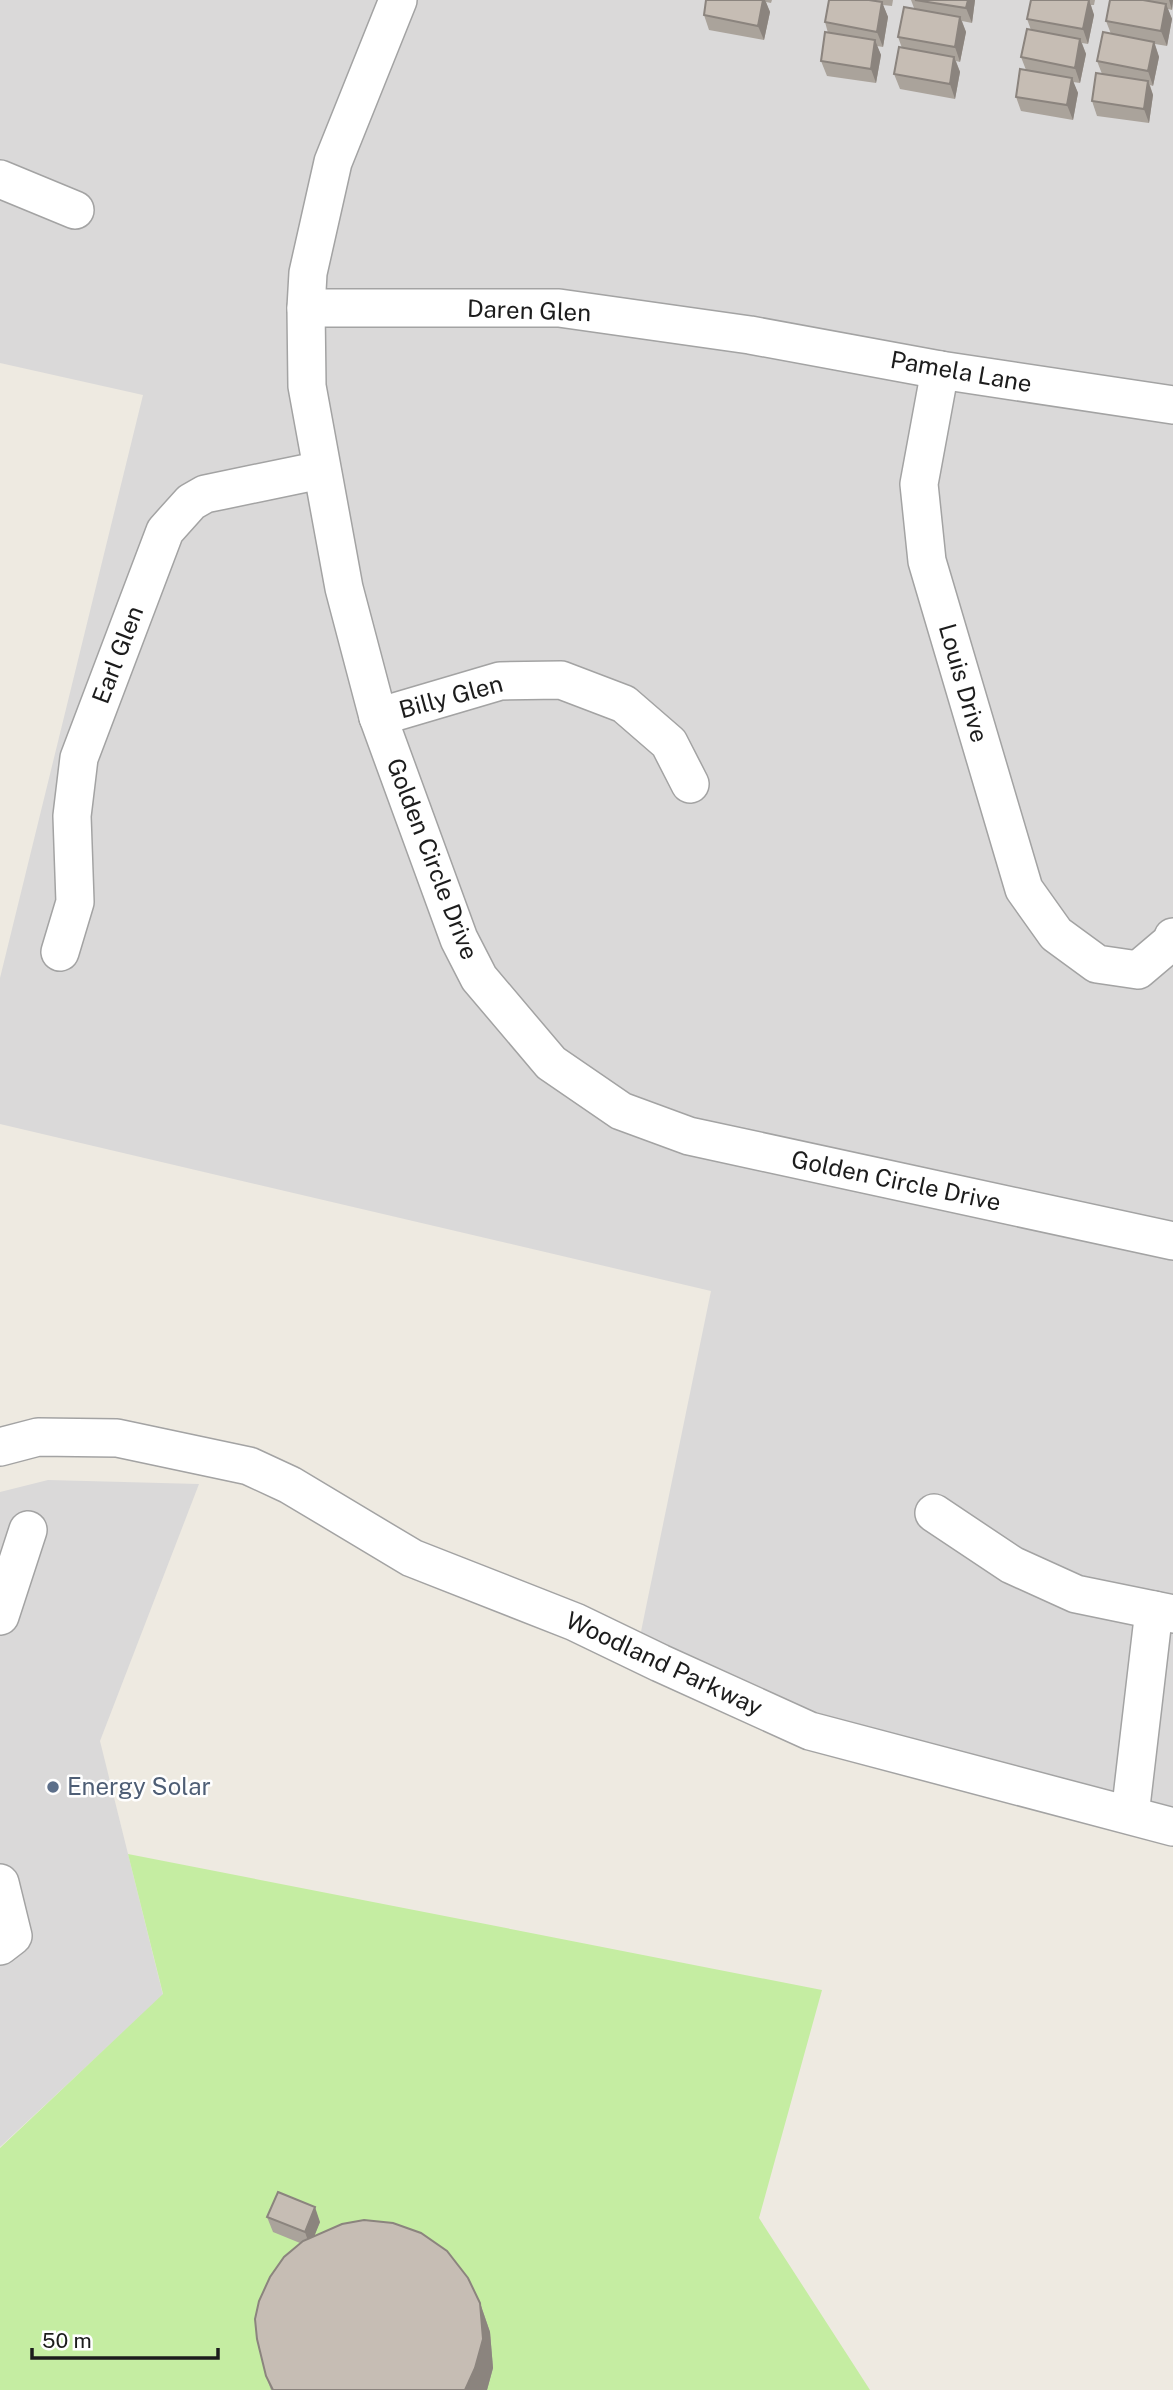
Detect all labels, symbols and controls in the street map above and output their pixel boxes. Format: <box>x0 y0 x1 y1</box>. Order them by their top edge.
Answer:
street label: Daren Glen <box>467 294 592 326</box>
street label: Pamela Lane <box>888 345 1034 397</box>
street label: Earl Glen <box>86 602 148 707</box>
street label: Louis Drive <box>934 620 994 745</box>
street label: Billy Glen <box>396 669 506 723</box>
street label: Golden Circle Drive <box>382 754 484 963</box>
street label: Golden Circle Drive <box>789 1144 1004 1216</box>
street label: Woodland Parkway <box>562 1605 767 1721</box>
place label: Energy Solar <box>67 1772 211 1800</box>
marker: Energy Solar <box>45 1779 61 1795</box>
scale bar <box>32 2316 217 2360</box>
text: 50 m <box>42 2328 92 2353</box>

